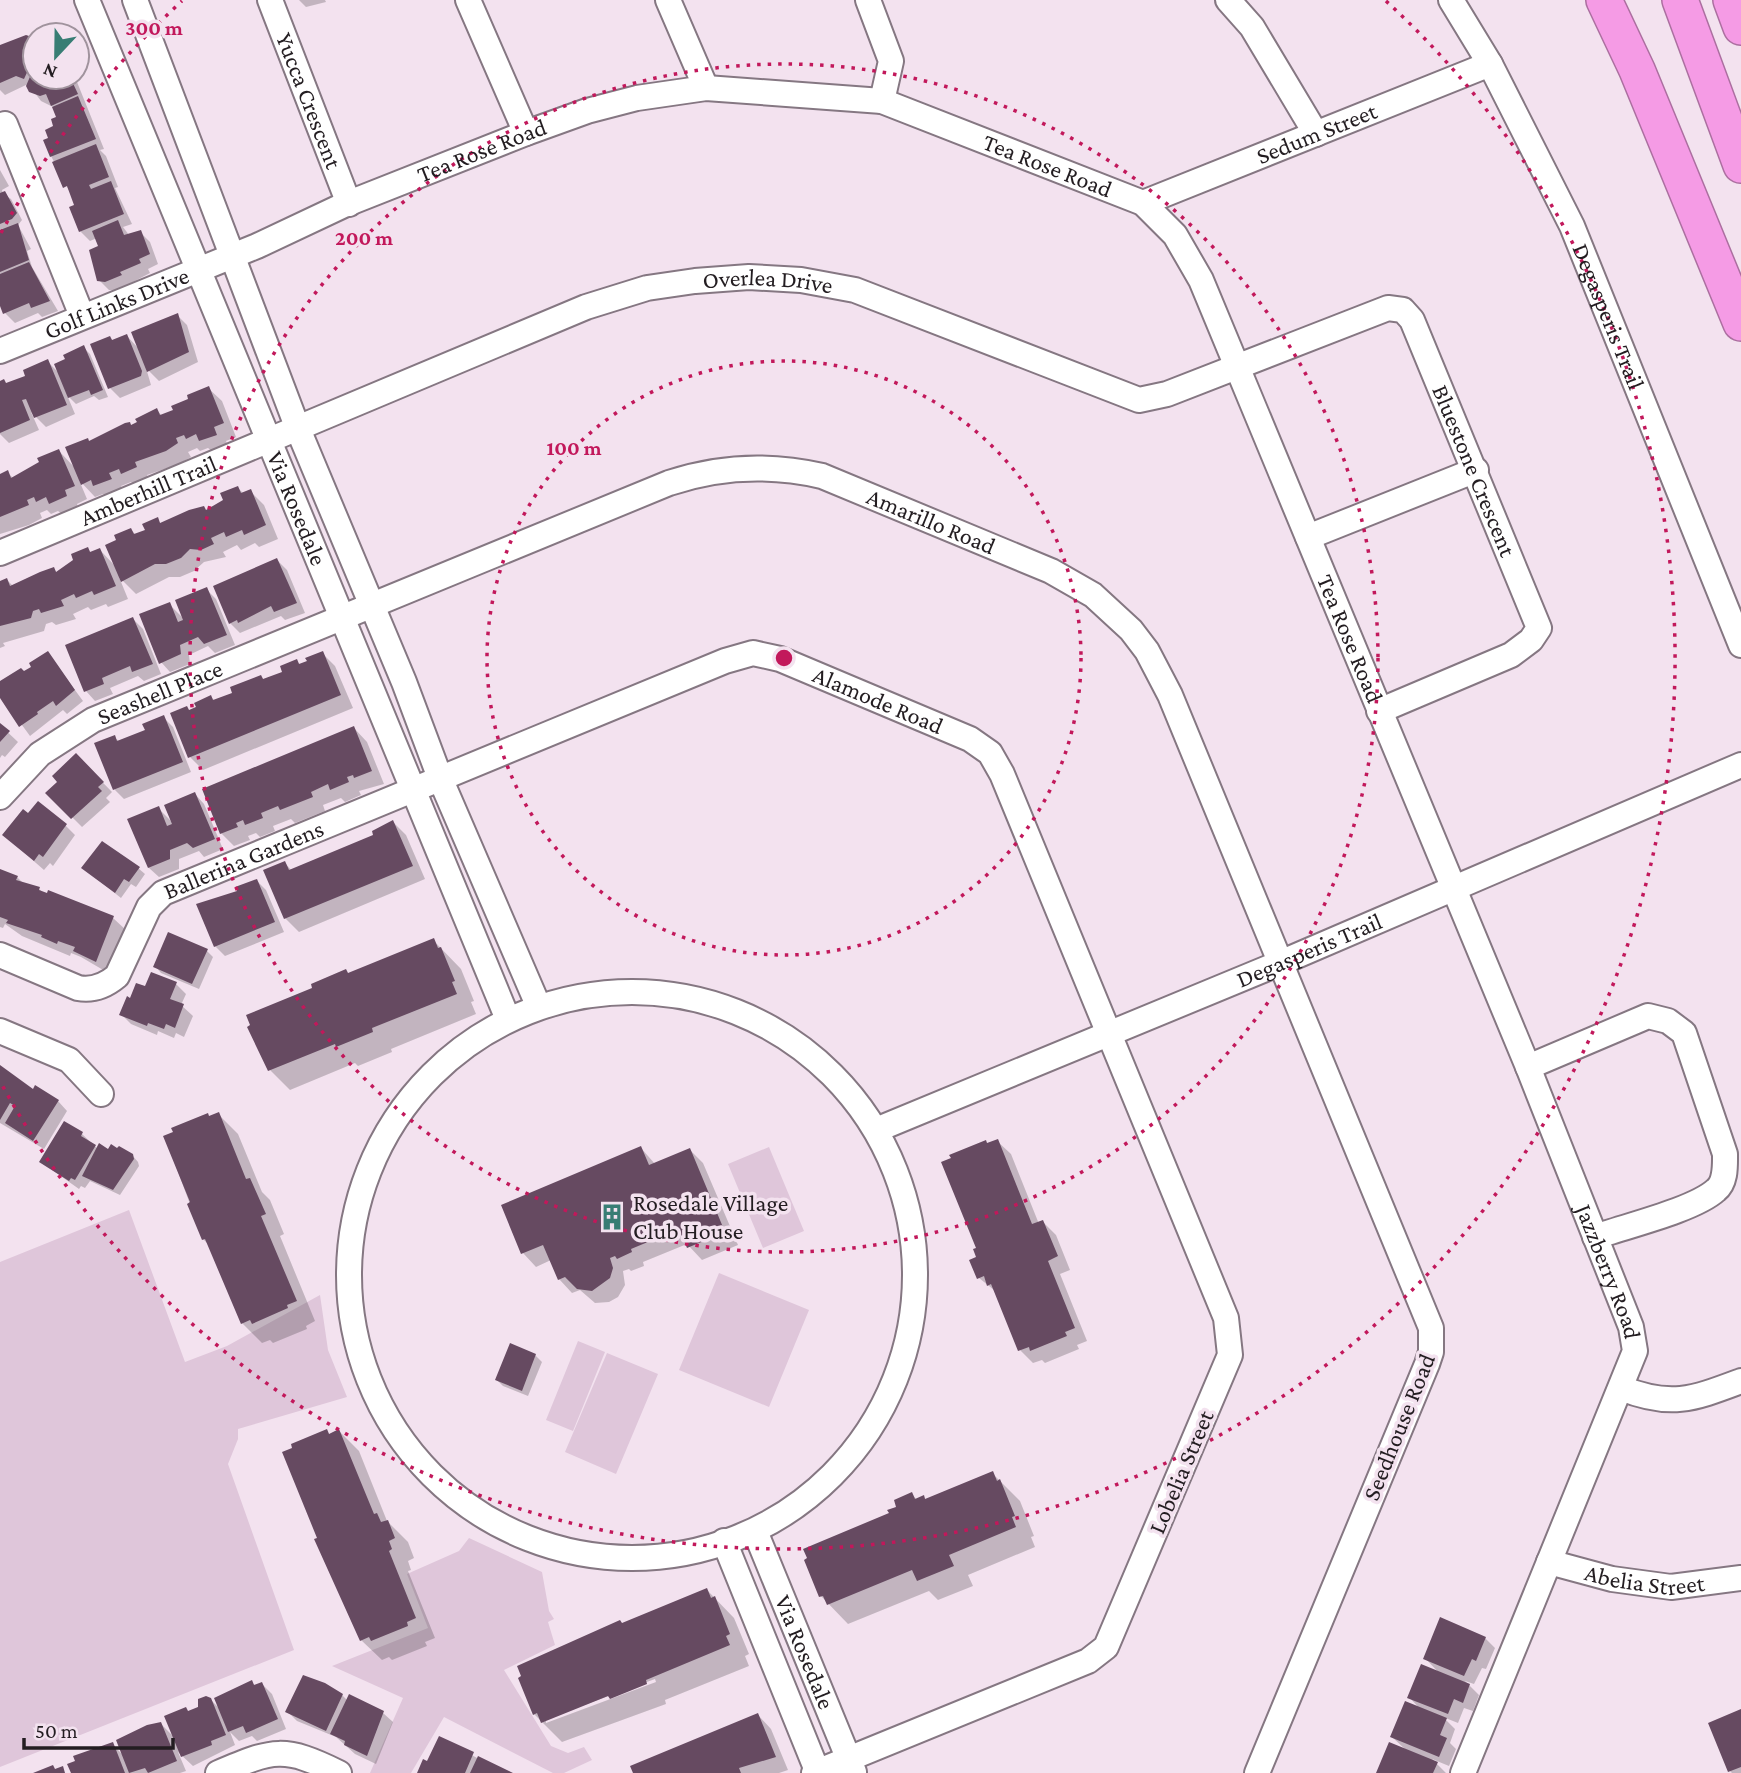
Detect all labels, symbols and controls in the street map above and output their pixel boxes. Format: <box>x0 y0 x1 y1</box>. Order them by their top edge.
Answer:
text: 300 m <box>125 16 183 40</box>
north arrow <box>21 21 91 91</box>
street label: Yucca Crescent <box>271 29 348 173</box>
text: N <box>40 59 60 83</box>
street label: Sedum Street <box>1252 96 1381 169</box>
street label: Tea Rose Road <box>413 113 550 188</box>
street label: Tea Rose Road <box>979 128 1116 203</box>
text: 200 m <box>335 226 393 250</box>
street label: Degasperis Trail <box>1567 239 1650 393</box>
street label: Golf Links Drive <box>40 261 193 344</box>
street label: Overlea Drive <box>702 263 835 299</box>
street label: Bluestone Crescent <box>1427 381 1522 561</box>
text: 100 m <box>546 436 602 460</box>
street label: Via Rosedale <box>262 447 333 569</box>
street label: Amberhill Trail <box>76 450 220 531</box>
street label: Amarillo Road <box>863 482 1000 560</box>
street label: Tea Rose Road <box>1312 570 1389 707</box>
centre of rings <box>772 646 796 670</box>
street label: Seashell Place <box>93 654 226 730</box>
street label: Alamode Road <box>809 660 948 739</box>
street label: Ballerina Gardens <box>159 814 327 904</box>
street label: Degasperis Trail <box>1232 907 1386 993</box>
place label: Rosedale Village Club House <box>633 1189 788 1244</box>
street label: Jazzberry Road <box>1570 1198 1647 1341</box>
building icon: Rosedale Village Club House <box>597 1202 627 1232</box>
street label: Seedhouse Road <box>1357 1349 1440 1504</box>
street label: Lobelia Street <box>1142 1405 1219 1537</box>
street label: Abelia Street <box>1582 1558 1707 1600</box>
street label: Via Rosedale <box>770 1591 841 1713</box>
scale bar <box>24 1706 173 1750</box>
text: 50 m <box>35 1719 78 1743</box>

